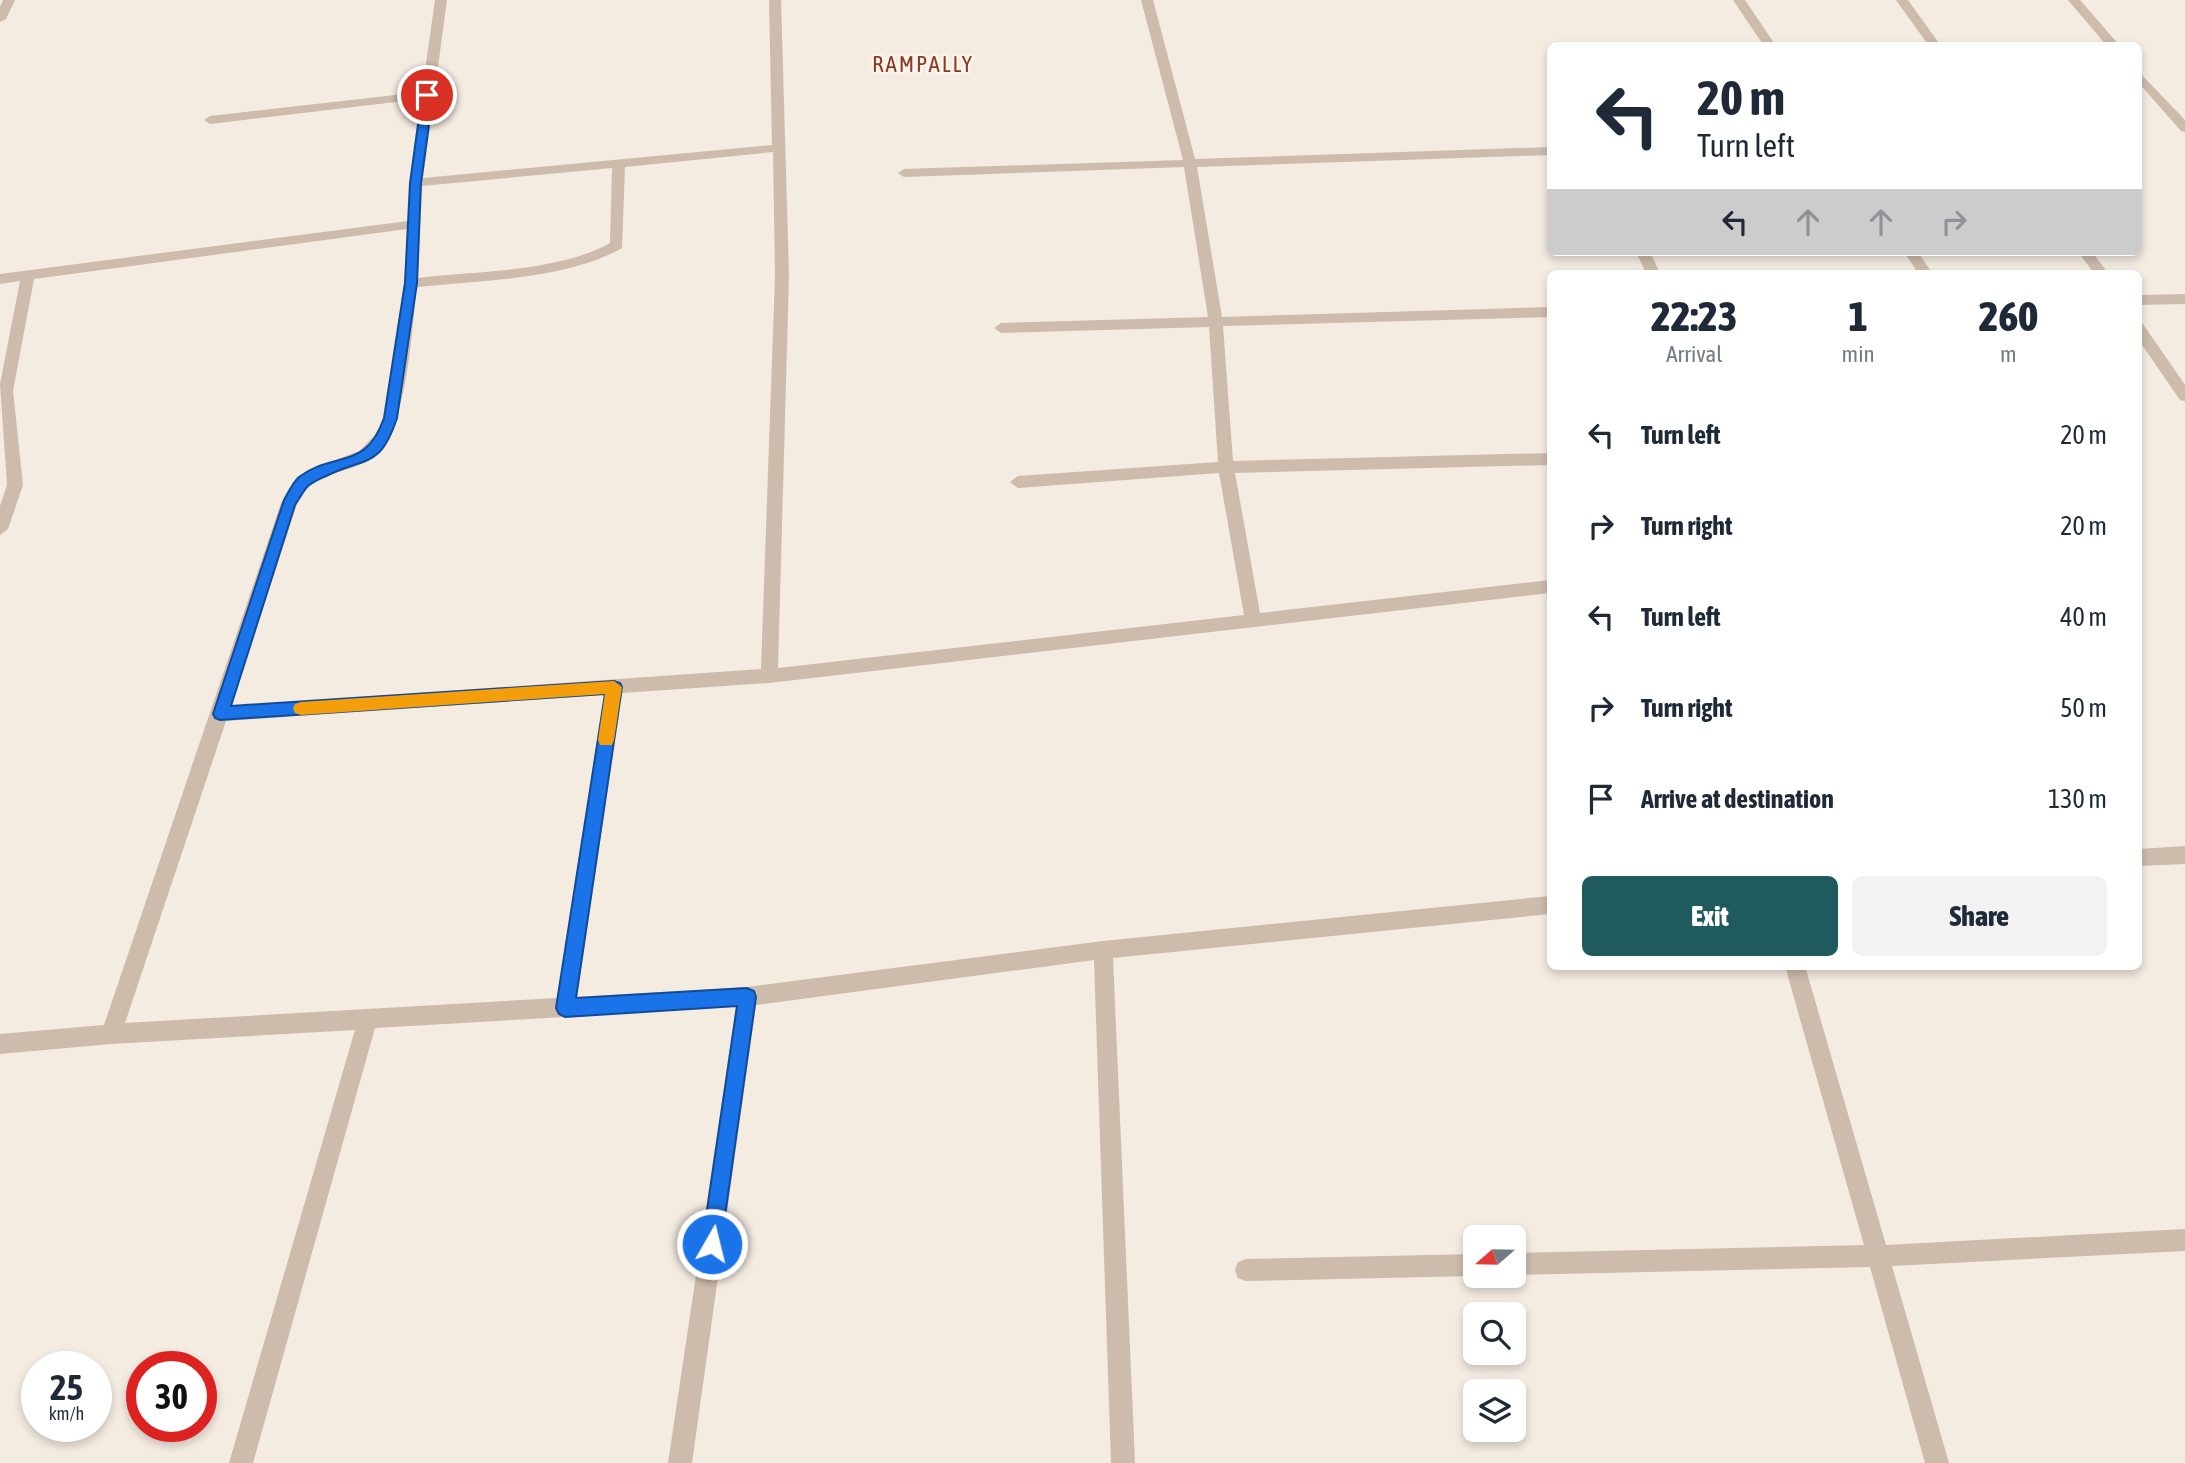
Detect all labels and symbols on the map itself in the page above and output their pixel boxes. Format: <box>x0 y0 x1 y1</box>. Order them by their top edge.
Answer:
district label: RAMPALLY <box>872 51 974 77</box>
pin <box>397 65 457 125</box>
position arrow <box>675 1207 749 1281</box>
north arrow <box>1463 1225 1526 1288</box>
speed limit sign: 30 <box>126 1351 217 1442</box>

